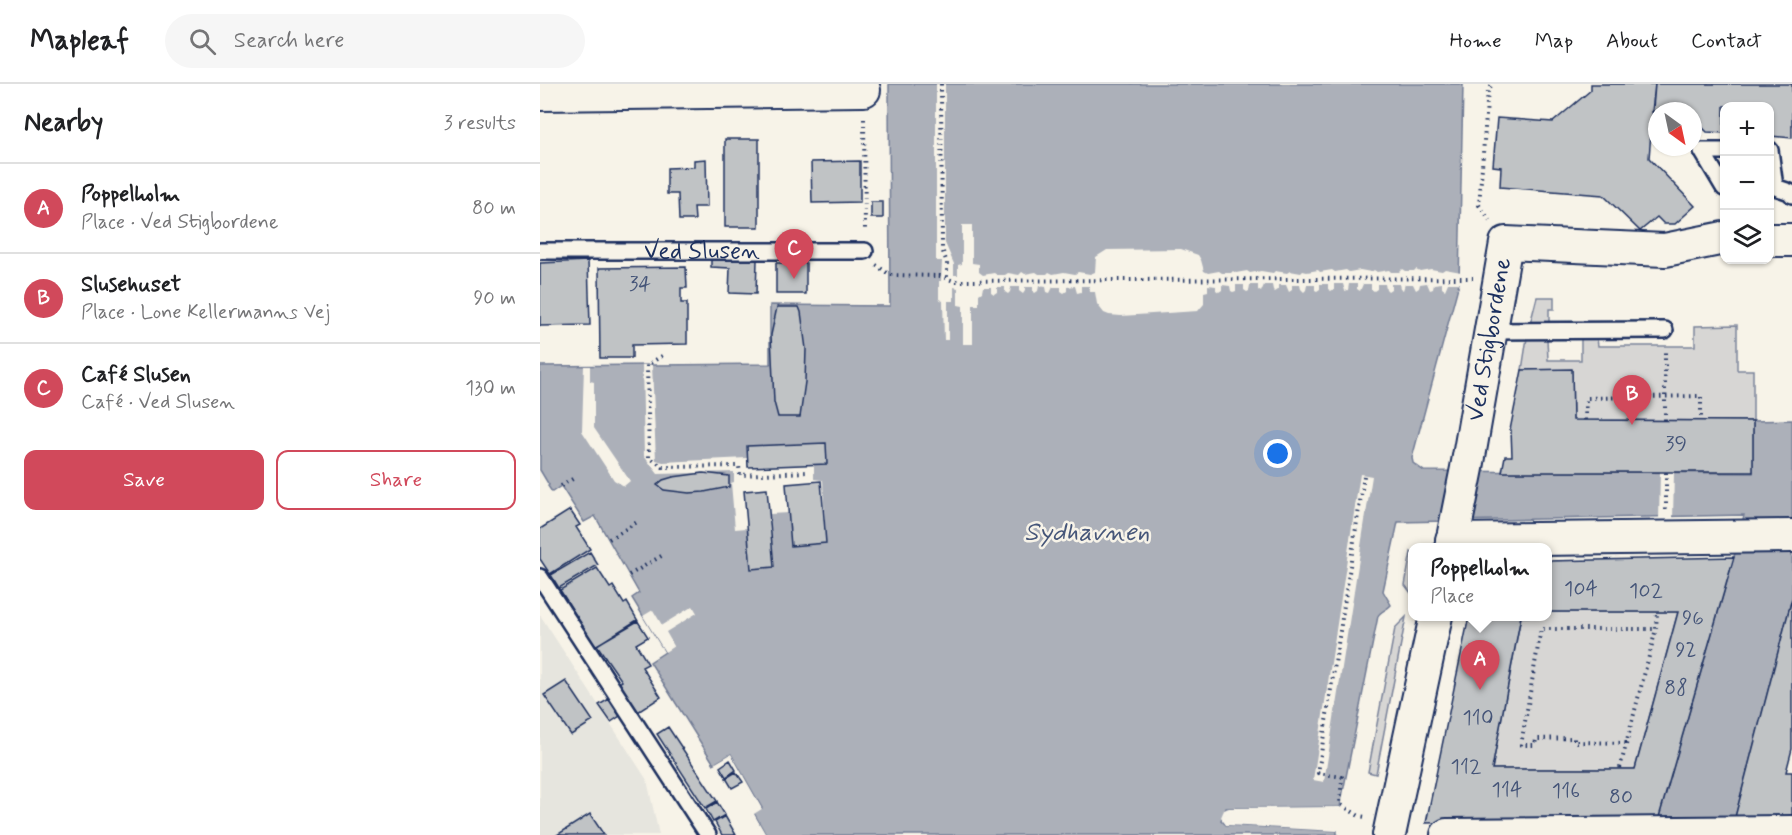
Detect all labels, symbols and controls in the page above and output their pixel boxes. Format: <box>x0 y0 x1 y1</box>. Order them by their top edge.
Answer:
search box <box>165 14 585 68</box>
text: Mapleaf <box>30 23 129 60</box>
icon: search <box>186 25 219 58</box>
text: Search here <box>234 27 344 55</box>
text: Home <box>1450 27 1502 55</box>
text: Map <box>1535 27 1573 55</box>
text: About <box>1606 27 1658 55</box>
text: Contact <box>1691 27 1762 55</box>
north arrow <box>1648 102 1702 156</box>
map controls <box>1720 102 1774 264</box>
button: + <box>1720 102 1774 156</box>
text: Nearby <box>24 106 103 140</box>
text: 3 results <box>444 110 516 137</box>
button: − <box>1720 156 1774 210</box>
text: Poppelholm <box>81 181 180 209</box>
text: A <box>37 195 50 222</box>
text: 80 m <box>472 195 516 222</box>
text: Place · Ved Stigbordene <box>81 209 278 236</box>
button: layers <box>1720 210 1774 264</box>
pin: C <box>774 230 814 279</box>
street label: Ved Slusen <box>644 236 760 267</box>
street label: Ved Stigbordene <box>1460 255 1519 424</box>
house number: 34 <box>629 270 651 298</box>
text: Slusehuset <box>81 271 181 299</box>
text: B <box>37 285 50 312</box>
text: 90 m <box>473 285 516 312</box>
text: Place · Lone Kellermanns Vej <box>81 299 330 326</box>
text: Café Slusen <box>81 361 191 389</box>
text: C <box>36 375 51 402</box>
text: 130 m <box>465 375 516 402</box>
pin: B <box>1612 376 1652 425</box>
text: Café · Ved Slusen <box>81 389 235 416</box>
house number: 39 <box>1665 430 1687 458</box>
your location <box>1263 439 1292 468</box>
button: Save <box>24 450 264 510</box>
button: Share <box>276 450 516 510</box>
water label: Sydhavnen <box>1024 516 1150 550</box>
popup <box>1408 543 1552 621</box>
text: Poppelholm <box>1430 555 1530 583</box>
house number: 104 <box>1564 575 1598 603</box>
house number: 102 <box>1629 577 1663 605</box>
text: Place <box>1430 583 1474 610</box>
house number: 96 <box>1682 604 1704 632</box>
house number: 92 <box>1675 636 1697 664</box>
pin: A <box>1460 640 1500 690</box>
house number: 88 <box>1664 674 1688 702</box>
house number: 110 <box>1462 704 1494 732</box>
house number: 112 <box>1451 753 1481 781</box>
house number: 114 <box>1492 776 1522 804</box>
house number: 116 <box>1552 777 1580 805</box>
house number: 80 <box>1609 783 1633 811</box>

